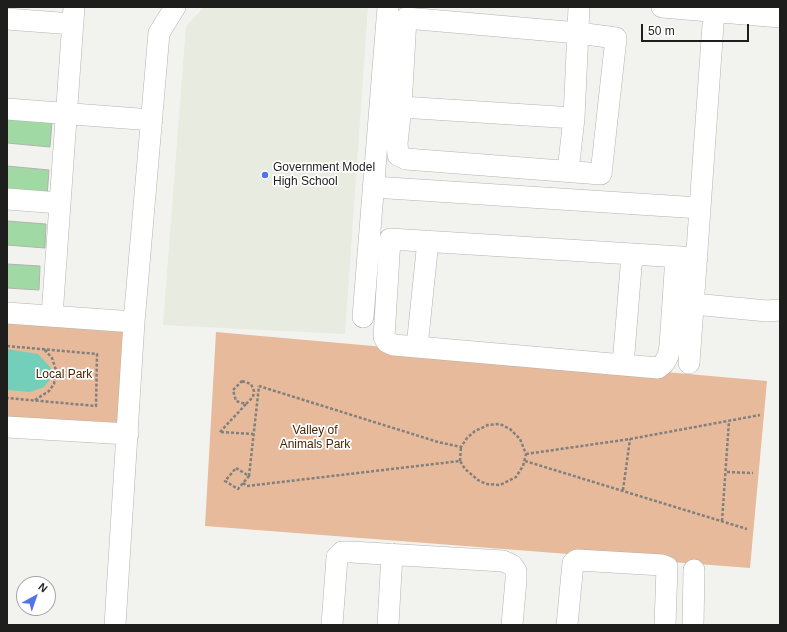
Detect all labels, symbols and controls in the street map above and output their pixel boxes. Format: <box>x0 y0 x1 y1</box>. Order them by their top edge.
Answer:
scale bar <box>643 16 751 42</box>
text: 50 m <box>648 24 675 38</box>
place label: Government Model High School <box>273 161 375 189</box>
marker: Government Model High School <box>260 170 270 180</box>
park label: Local Park <box>36 368 92 382</box>
park label: Valley of Animals Park <box>280 424 350 452</box>
north arrow <box>16 576 56 616</box>
text: N <box>36 580 50 595</box>

